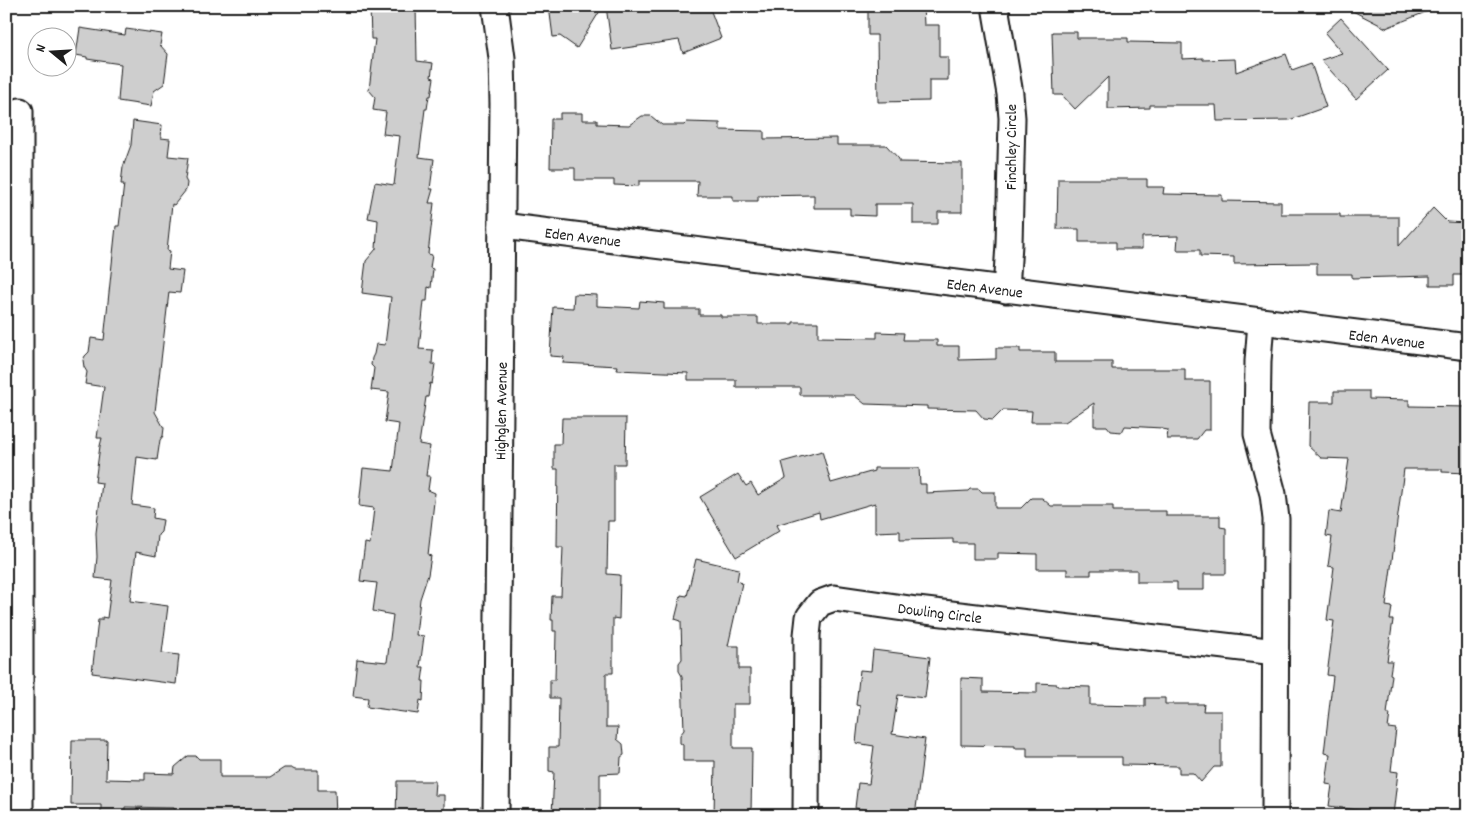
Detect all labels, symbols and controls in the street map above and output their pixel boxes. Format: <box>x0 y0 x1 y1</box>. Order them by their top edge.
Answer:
north arrow <box>28 28 78 78</box>
text: N <box>31 42 52 55</box>
street label: Finchley Circle <box>1001 104 1024 190</box>
street label: Eden Avenue <box>543 222 622 255</box>
street label: Eden Avenue <box>945 273 1024 306</box>
street label: Eden Avenue <box>1347 324 1426 357</box>
street label: Highglen Avenue <box>490 362 515 460</box>
street label: Dowling Circle <box>896 598 983 631</box>

